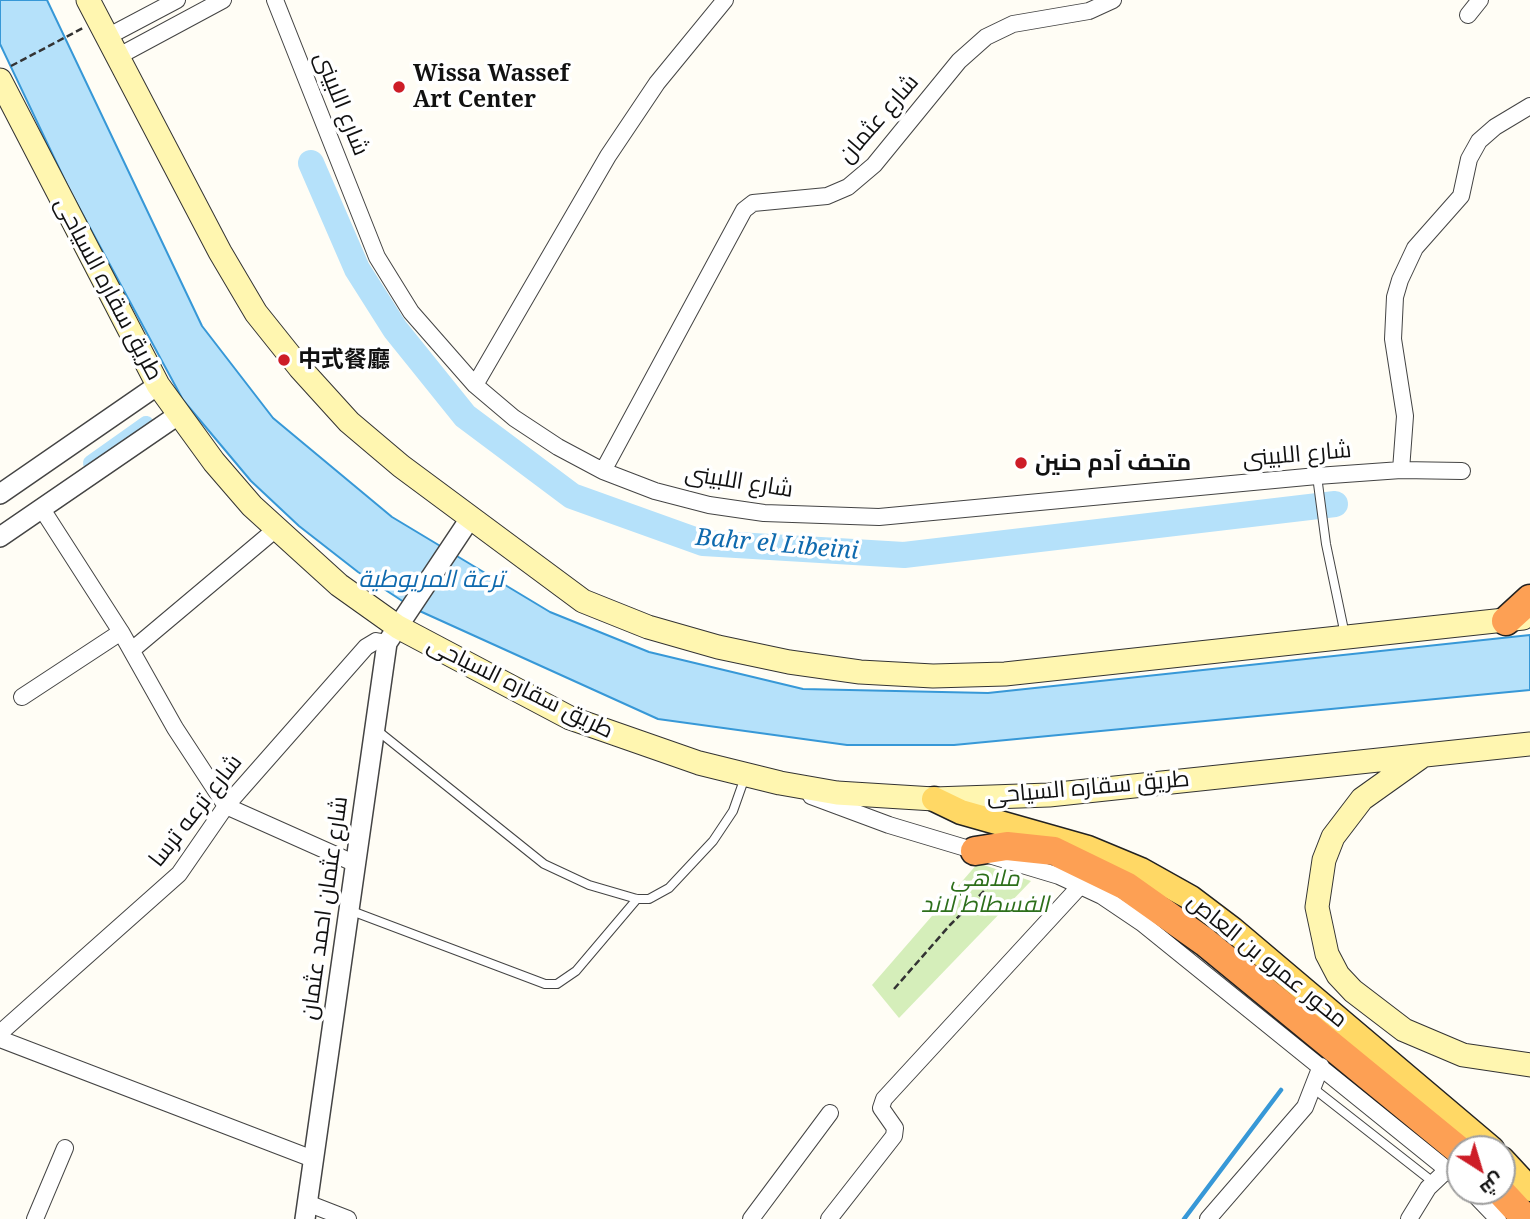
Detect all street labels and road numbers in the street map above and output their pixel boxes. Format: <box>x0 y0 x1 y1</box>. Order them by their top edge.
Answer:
street label: شارع اللبينى <box>308 48 374 160</box>
street label: شارع عثمان <box>833 69 925 169</box>
street label: طريق سقاره السياحى <box>48 193 168 385</box>
street label: شارع اللبينى <box>1241 436 1353 474</box>
street label: شارع اللبينى <box>683 460 795 504</box>
street label: طريق سقاره السياحى <box>423 631 617 745</box>
street label: شارع ترعه ترسا <box>143 749 249 873</box>
street label: طريق سقاره السياحى <box>985 765 1191 811</box>
street label: شارع عثمان احمد عثمان <box>296 795 354 1021</box>
street label: محور عمرو بن العاص <box>1181 888 1353 1034</box>

